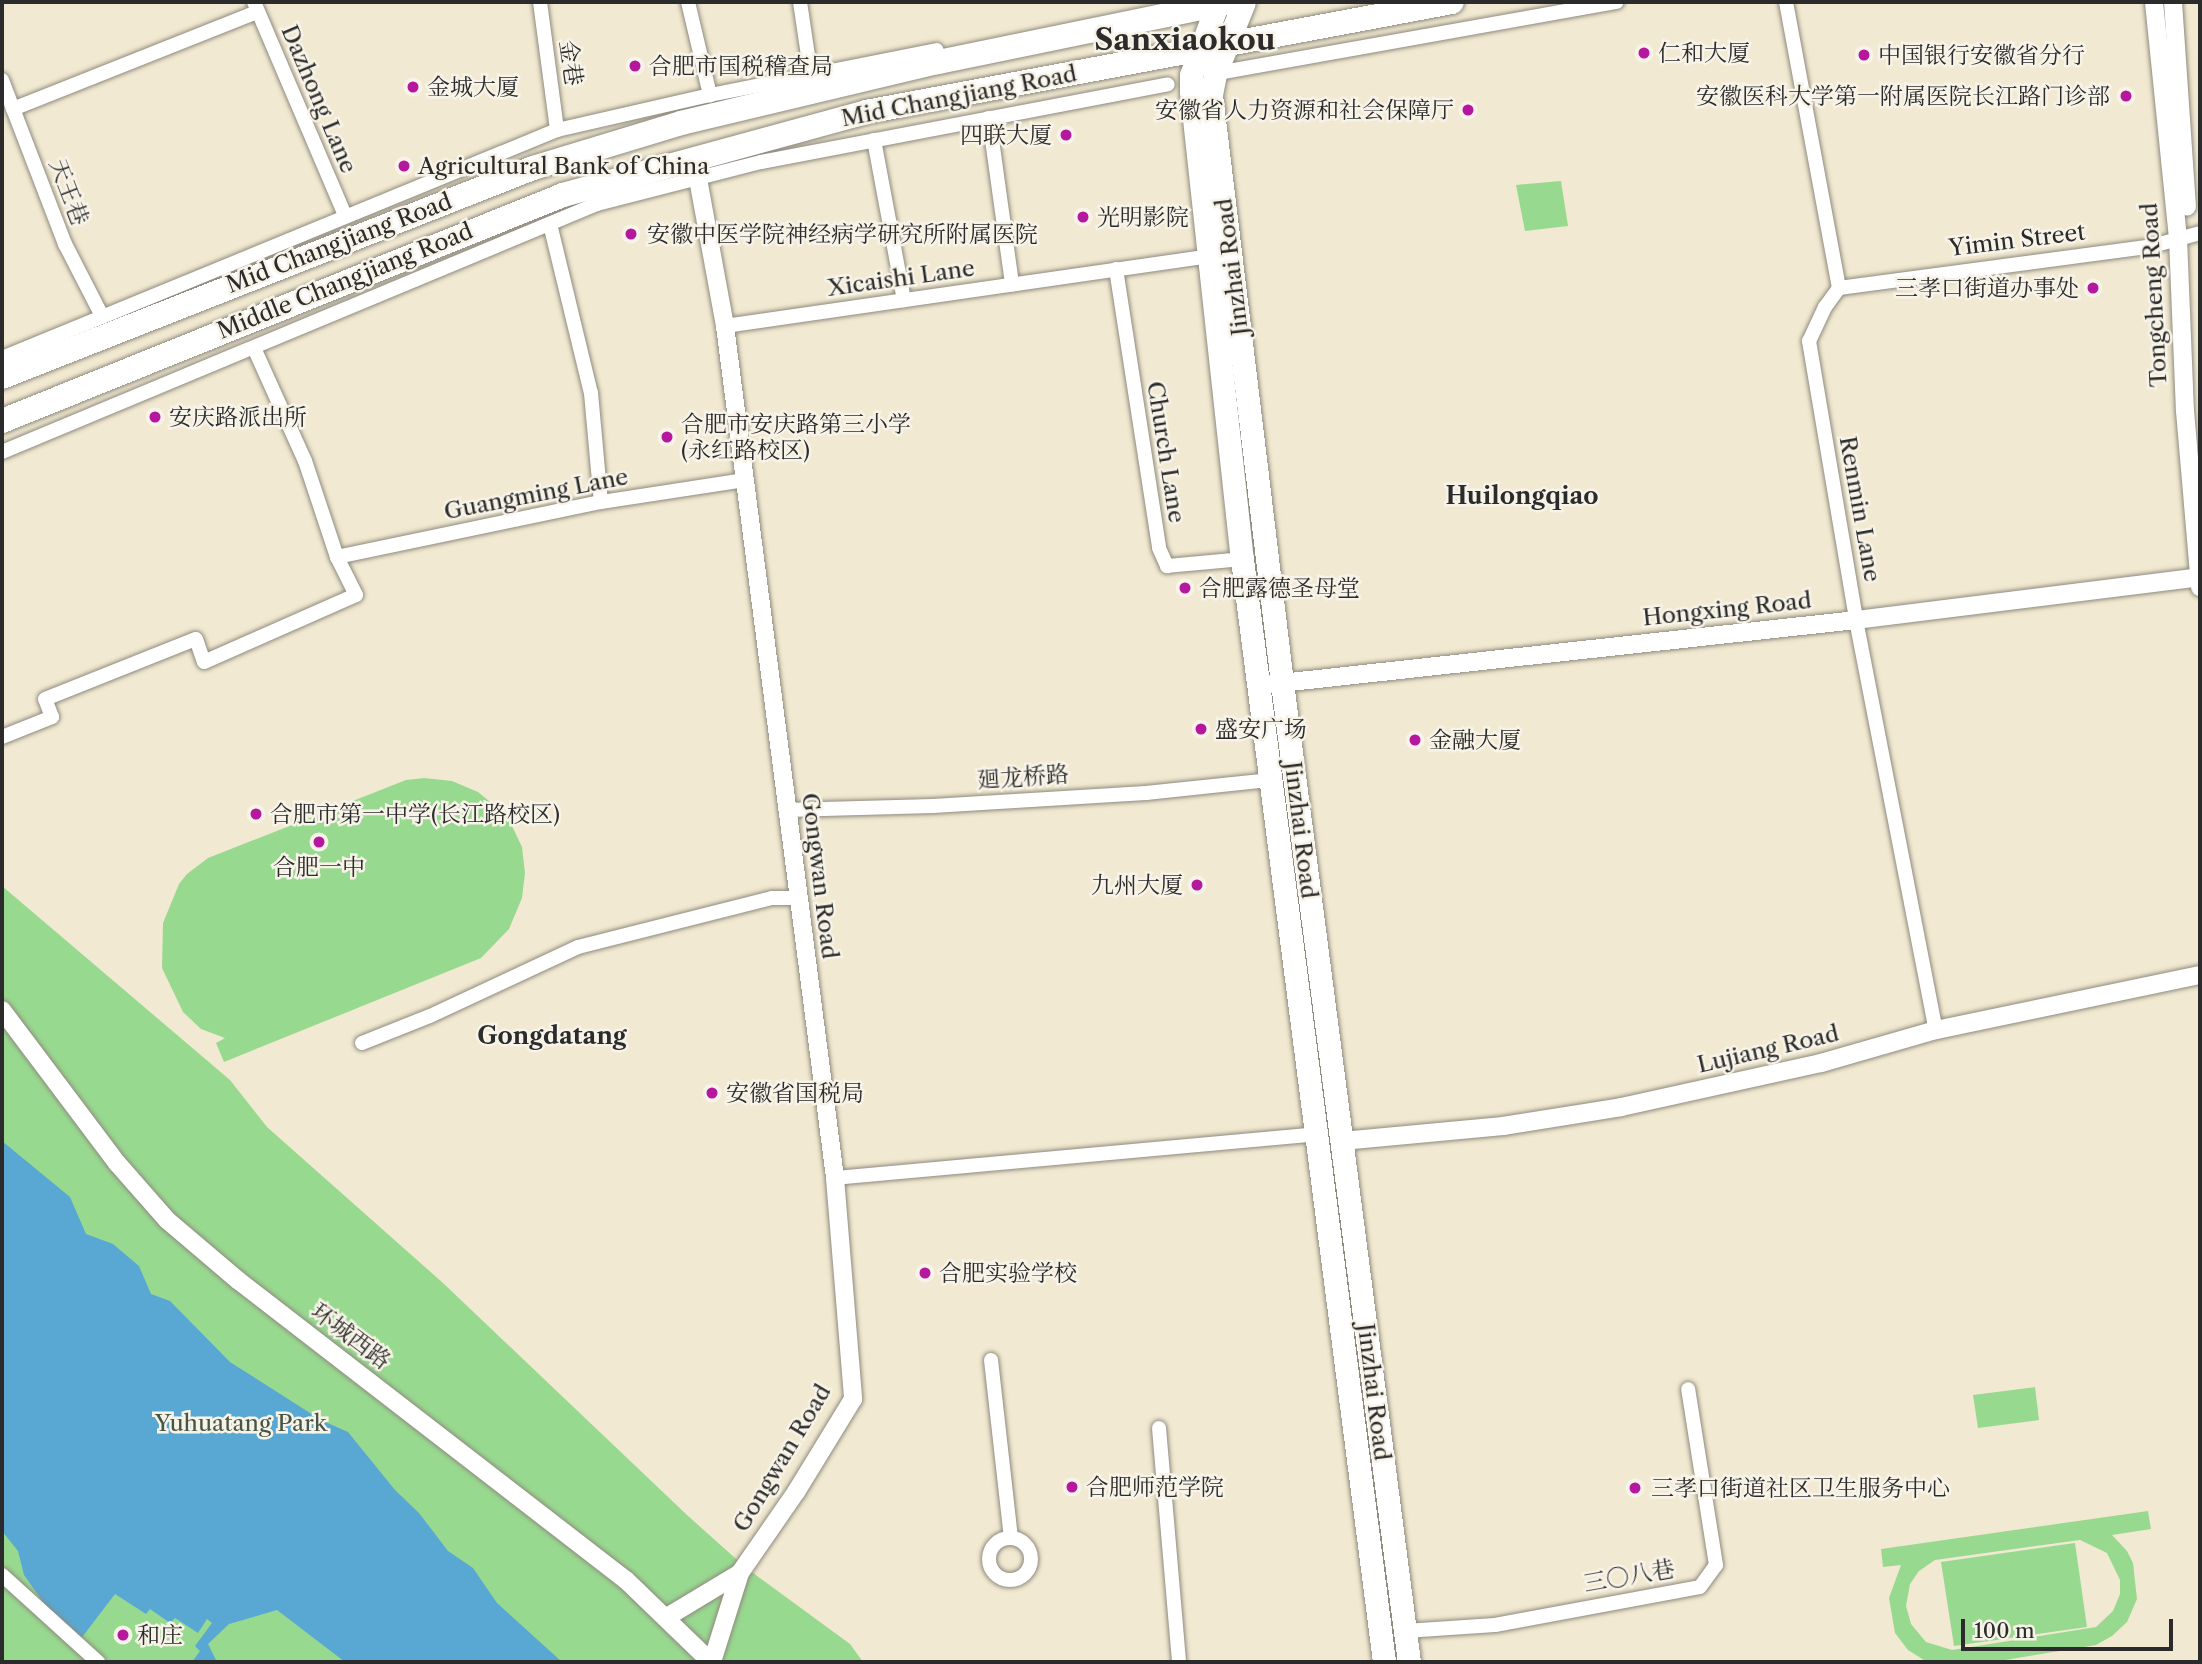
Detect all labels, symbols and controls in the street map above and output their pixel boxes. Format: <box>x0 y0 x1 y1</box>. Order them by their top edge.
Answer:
street label: Dazhong Lane <box>275 21 363 177</box>
district label: Sanxiaokou <box>1094 22 1276 58</box>
street label: 金巷 <box>554 38 588 88</box>
place label: 仁和大厦 <box>1658 39 1750 67</box>
place label: 中国银行安徽省分行 <box>1878 41 2085 69</box>
marker: 仁和大厦 <box>1636 45 1652 61</box>
marker: 中国银行安徽省分行 <box>1856 47 1872 63</box>
place label: 合肥市国税稽查局 <box>649 52 833 80</box>
marker: 合肥市国税稽查局 <box>627 58 643 74</box>
street label: Mid Changjiang Road <box>839 60 1079 132</box>
place label: 金城大厦 <box>427 73 519 101</box>
marker: 金城大厦 <box>405 79 421 95</box>
place label: 安徽医科大学第一附属医院长江路门诊部 <box>1696 82 2110 110</box>
marker: 安徽医科大学第一附属医院长江路门诊部 <box>2116 86 2136 106</box>
place label: 安徽省人力资源和社会保障厅 <box>1155 96 1454 124</box>
marker: 安徽省人力资源和社会保障厅 <box>1460 102 1476 118</box>
place label: 四联大厦 <box>960 121 1052 149</box>
marker: 四联大厦 <box>1058 127 1074 143</box>
place label: Agricultural Bank of China <box>418 152 710 180</box>
street label: 天王巷 <box>44 155 94 229</box>
marker: Agricultural Bank of China <box>396 158 412 174</box>
street label: Mid Changjiang Road <box>222 187 456 299</box>
street label: Jinzhai Road <box>1210 197 1254 337</box>
street label: Tongcheng Road <box>2135 202 2173 388</box>
place label: 光明影院 <box>1097 203 1189 231</box>
marker: 光明影院 <box>1075 209 1091 225</box>
street label: Middle Changjiang Road <box>213 217 477 345</box>
street label: Yimin Street <box>1947 218 2087 262</box>
place label: 安徽中医学院神经病学研究所附属医院 <box>647 220 1038 248</box>
marker: 安徽中医学院神经病学研究所附属医院 <box>621 224 641 244</box>
street label: Xicaishi Lane <box>826 254 976 302</box>
place label: 三孝口街道办事处 <box>1895 274 2079 302</box>
marker: 三孝口街道办事处 <box>2085 280 2101 296</box>
street label: Church Lane <box>1141 379 1191 525</box>
place label: 安庆路派出所 <box>169 403 307 431</box>
marker: 安庆路派出所 <box>147 409 163 425</box>
place label: 合肥市安庆路第三小学 (永红路校区) <box>681 410 911 464</box>
marker: 合肥市安庆路第三小学 (永红路校区) <box>659 429 675 445</box>
street label: Renmin Lane <box>1834 434 1886 584</box>
street label: Guangming Lane <box>442 463 630 525</box>
district label: Huilongqiao <box>1445 482 1599 510</box>
place label: 合肥露德圣母堂 <box>1199 574 1360 602</box>
marker: 合肥露德圣母堂 <box>1177 580 1193 596</box>
street label: Hongxing Road <box>1641 586 1813 632</box>
place label: 盛安广场 <box>1215 715 1307 743</box>
marker: 盛安广场 <box>1193 721 1209 737</box>
place label: 金融大厦 <box>1429 726 1521 754</box>
marker: 金融大厦 <box>1407 732 1423 748</box>
street label: 廻龙桥路 <box>976 760 1070 794</box>
street label: Jinzhai Road <box>1279 760 1323 900</box>
street label: Gongwan Road <box>796 791 844 961</box>
place label: 合肥市第一中学(长江路校区) <box>270 800 560 828</box>
marker: 合肥市第一中学(长江路校区) <box>248 806 264 822</box>
marker: 合肥一中 <box>311 834 327 850</box>
place label: 合肥一中 <box>273 853 365 881</box>
place label: 九州大厦 <box>1091 871 1183 899</box>
marker: 九州大厦 <box>1189 877 1205 893</box>
street label: Lujiang Road <box>1695 1019 1841 1079</box>
district label: Gongdatang <box>477 1022 627 1050</box>
place label: 安徽省国税局 <box>726 1079 864 1107</box>
marker: 安徽省国税局 <box>704 1085 720 1101</box>
place label: 合肥实验学校 <box>939 1259 1077 1287</box>
marker: 合肥实验学校 <box>917 1265 933 1281</box>
street label: 环城西路 <box>306 1297 396 1375</box>
street label: Jinzhai Road <box>1352 1322 1396 1462</box>
street label: Gongwan Road <box>727 1379 837 1537</box>
park label: Yuhuatang Park <box>155 1409 327 1437</box>
place label: 合肥师范学院 <box>1086 1473 1224 1501</box>
place label: 三孝口街道社区卫生服务中心 <box>1651 1474 1950 1502</box>
marker: 三孝口街道社区卫生服务中心 <box>1625 1478 1645 1498</box>
marker: 合肥师范学院 <box>1064 1479 1080 1495</box>
street label: 三〇八巷 <box>1581 1554 1677 1598</box>
scale bar <box>1964 1604 2176 1648</box>
text: 100 m <box>1974 1618 2035 1643</box>
place label: 和庄 <box>137 1621 183 1649</box>
marker: 和庄 <box>115 1627 131 1643</box>

